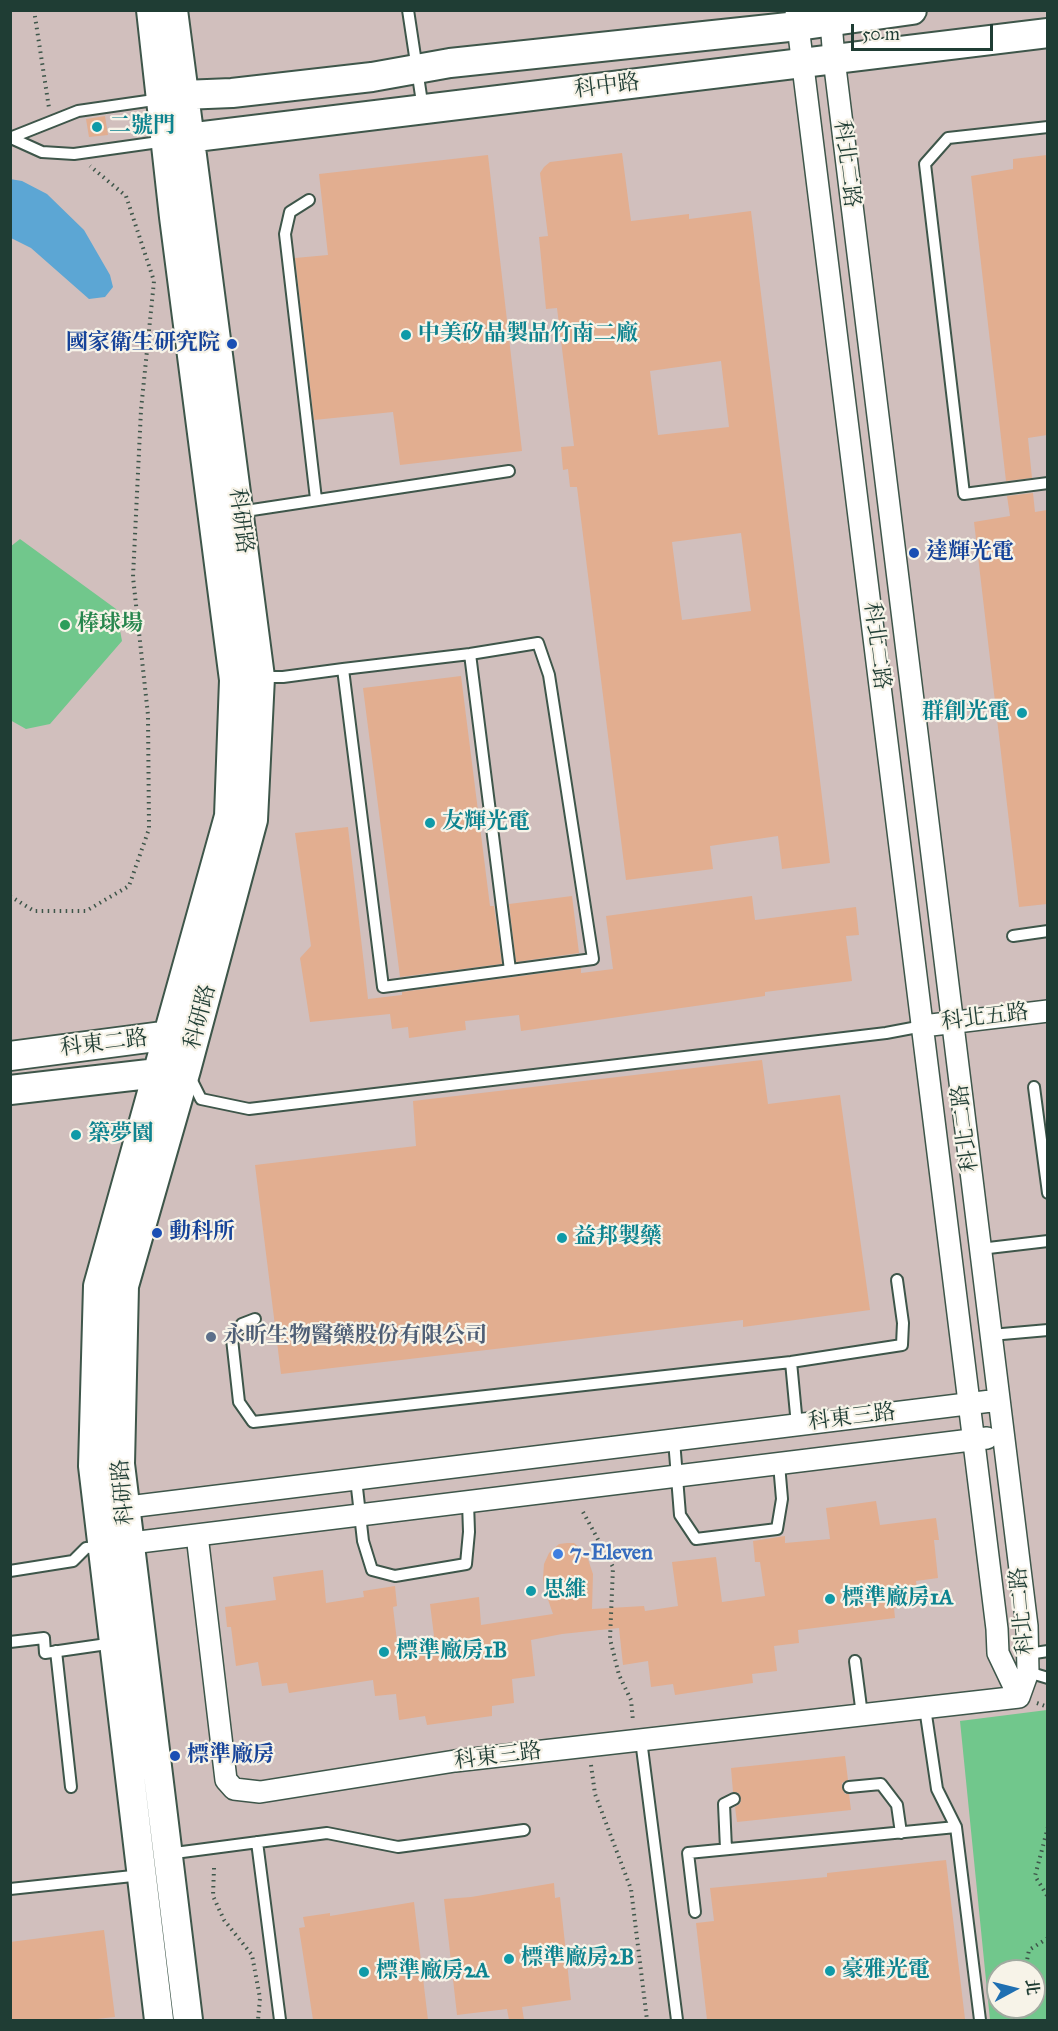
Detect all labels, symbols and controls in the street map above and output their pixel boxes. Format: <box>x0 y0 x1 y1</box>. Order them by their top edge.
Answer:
scale bar <box>854 12 996 50</box>
text: 50 m <box>862 23 900 45</box>
street label: 科中路 <box>573 70 641 104</box>
place label: 二號門 <box>109 114 175 140</box>
street label: 科北二路 <box>828 119 864 209</box>
marker: 二號門 <box>90 120 104 134</box>
place label: 中美矽晶製品竹南二廠 <box>418 322 638 348</box>
marker: 中美矽晶製品竹南二廠 <box>399 328 413 342</box>
place label: 國家衛生研究院 <box>66 331 220 357</box>
marker: 國家衛生研究院 <box>225 337 239 351</box>
street label: 科研路 <box>223 487 257 555</box>
place label: 達輝光電 <box>926 540 1014 566</box>
marker: 達輝光電 <box>907 546 921 560</box>
street label: 科北二路 <box>858 601 894 691</box>
place label: 棒球場 <box>77 612 143 638</box>
marker: 棒球場 <box>58 618 72 632</box>
place label: 群創光電 <box>922 700 1010 726</box>
marker: 群創光電 <box>1015 706 1029 720</box>
place label: 友輝光電 <box>442 810 530 836</box>
marker: 友輝光電 <box>423 816 437 830</box>
street label: 科研路 <box>180 982 222 1052</box>
street label: 科北五路 <box>940 1000 1030 1036</box>
street label: 科東二路 <box>59 1026 149 1062</box>
street label: 科北二路 <box>948 1083 984 1173</box>
place label: 築夢園 <box>88 1122 154 1148</box>
marker: 築夢園 <box>69 1128 83 1142</box>
place label: 動科所 <box>169 1220 235 1246</box>
place label: 益邦製藥 <box>574 1225 662 1251</box>
marker: 動科所 <box>150 1226 164 1240</box>
marker: 益邦製藥 <box>555 1231 569 1245</box>
place label: 永昕生物醫藥股份有限公司 <box>223 1324 487 1350</box>
marker: 永昕生物醫藥股份有限公司 <box>204 1330 218 1344</box>
street label: 科東三路 <box>807 1400 897 1436</box>
street label: 科研路 <box>108 1458 140 1526</box>
place label: 7-Eleven <box>570 1541 653 1567</box>
marker: 7-Eleven <box>551 1547 565 1561</box>
street label: 科北二路 <box>1006 1566 1040 1656</box>
place label: 思維 <box>543 1578 587 1604</box>
marker: 思維 <box>524 1584 538 1598</box>
place label: 標準廠房1A <box>842 1586 954 1612</box>
marker: 標準廠房1A <box>823 1592 837 1606</box>
place label: 標準廠房1B <box>396 1639 507 1665</box>
marker: 標準廠房1B <box>377 1645 391 1659</box>
street label: 科東三路 <box>453 1739 543 1775</box>
place label: 標準廠房 <box>187 1743 275 1769</box>
marker: 標準廠房 <box>168 1749 182 1763</box>
place label: 標準廠房2B <box>521 1946 634 1972</box>
marker: 標準廠房2B <box>502 1952 516 1966</box>
place label: 豪雅光電 <box>842 1958 930 1984</box>
place label: 標準廠房2A <box>376 1959 490 1985</box>
north arrow <box>986 1959 1046 2019</box>
marker: 豪雅光電 <box>823 1964 837 1978</box>
marker: 標準廠房2A <box>357 1965 371 1979</box>
text: 北 <box>1022 1978 1043 1996</box>

